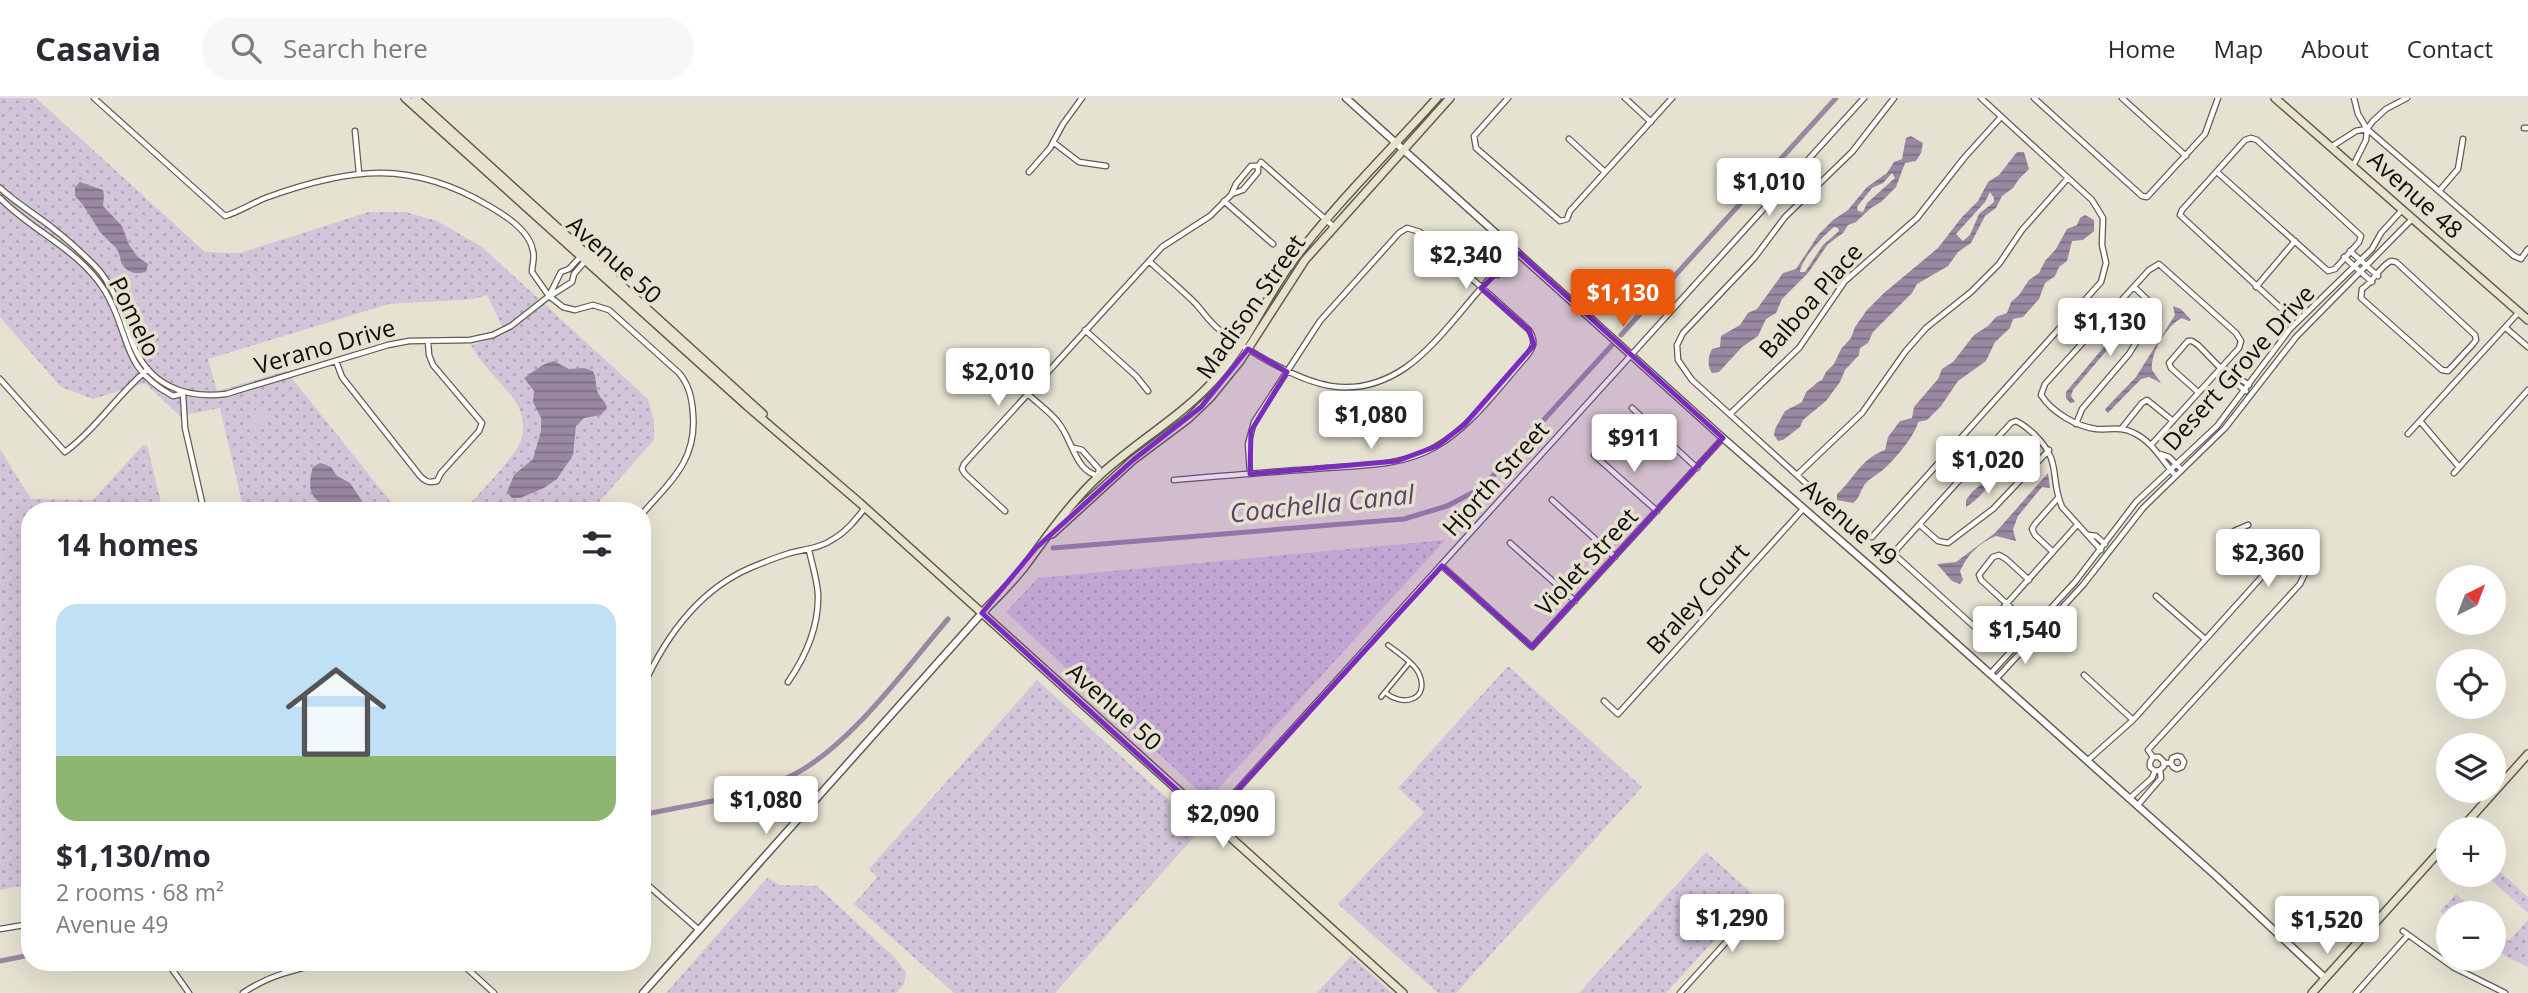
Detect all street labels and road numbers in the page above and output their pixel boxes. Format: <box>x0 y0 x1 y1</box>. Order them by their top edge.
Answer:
street label: Avenue 48 <box>2361 142 2471 245</box>
street label: Avenue 50 <box>560 207 670 310</box>
street label: Madison Street <box>1188 227 1312 385</box>
street label: Balboa Place <box>1751 235 1869 365</box>
street label: Pomelo <box>102 271 169 362</box>
street label: Desert Grove Drive <box>2155 277 2321 457</box>
street label: Verano Drive <box>250 310 399 381</box>
street label: Hjorth Street <box>1434 413 1556 543</box>
street label: Avenue 49 <box>1795 471 1905 573</box>
street label: Violet Street <box>1527 500 1644 622</box>
street label: Braley Court <box>1638 535 1756 661</box>
street label: Avenue 50 <box>1060 654 1170 757</box>

